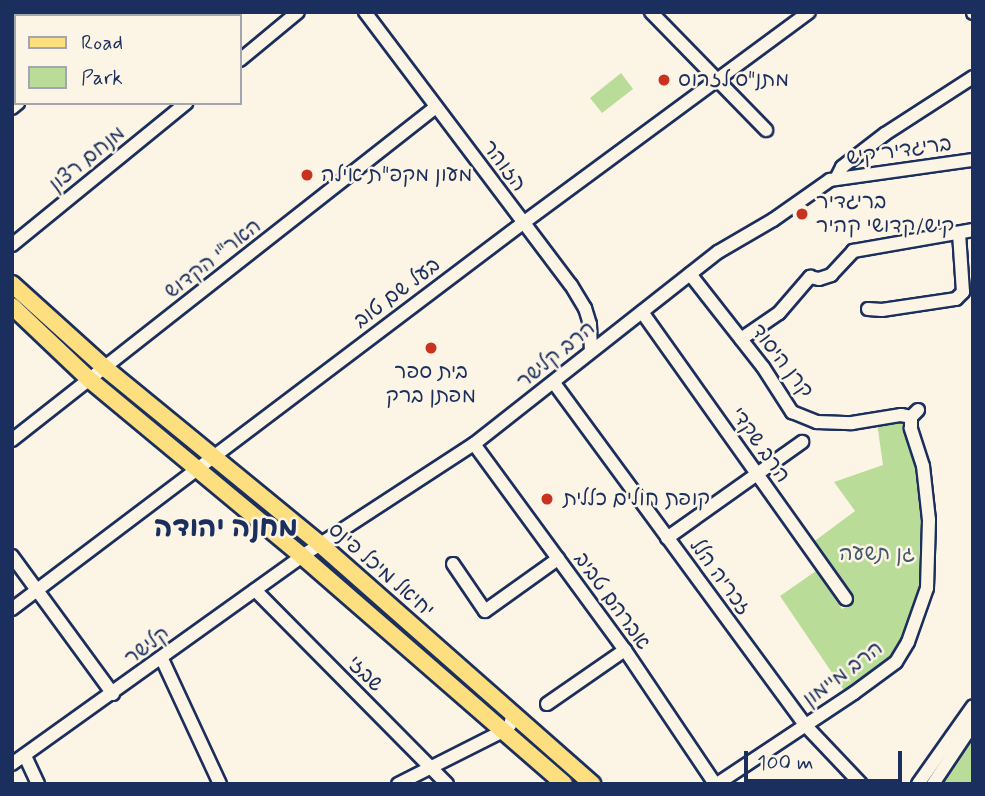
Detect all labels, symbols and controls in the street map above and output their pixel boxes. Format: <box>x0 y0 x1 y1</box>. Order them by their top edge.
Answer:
legend <box>14 14 242 105</box>
text: Road <box>81 29 123 57</box>
text: Park <box>81 64 123 92</box>
place label: מתנ"ס לזרוס <box>678 67 789 93</box>
marker: מתנ"ס לזרוס <box>656 72 672 88</box>
street label: מנחם רצון <box>44 121 130 197</box>
street label: בריגדיר קיש <box>845 131 953 171</box>
street label: הזוהר <box>476 135 532 197</box>
place label: מעון מקפ"ת אילה <box>321 162 472 188</box>
marker: מעון מקפ"ת אילה <box>299 167 315 183</box>
place label: בריגדיר קיש/קדושי קהיר <box>816 189 954 239</box>
marker: בריגדיר קיש/קדושי קהיר <box>794 206 810 222</box>
street label: האר"י הקדוש <box>160 214 266 304</box>
street label: בעל שם טוב <box>349 252 445 334</box>
street label: הרב קלישר <box>512 316 600 394</box>
street label: קרן היסוד <box>745 319 819 403</box>
marker: בית ספר מפתן ברק <box>423 340 439 356</box>
place label: בית ספר מפתן ברק <box>386 359 476 409</box>
street label: הרב שקדי <box>725 402 795 488</box>
place label: קופת חולים כללית <box>563 486 710 512</box>
marker: קופת חולים כללית <box>537 489 557 509</box>
district label: מחנה יהודה <box>154 512 298 546</box>
street label: יחיאל מיכל פינס <box>323 517 439 623</box>
street label: זכריה הלל <box>684 534 756 620</box>
park label: גן תשעה <box>839 541 915 567</box>
street label: אברהם טביב <box>568 547 656 655</box>
street label: קלישר <box>119 621 175 671</box>
street label: הרב מיימון <box>798 636 888 712</box>
street label: שבזי <box>342 651 388 697</box>
scale bar <box>747 736 904 780</box>
text: 100 m <box>757 749 813 777</box>

